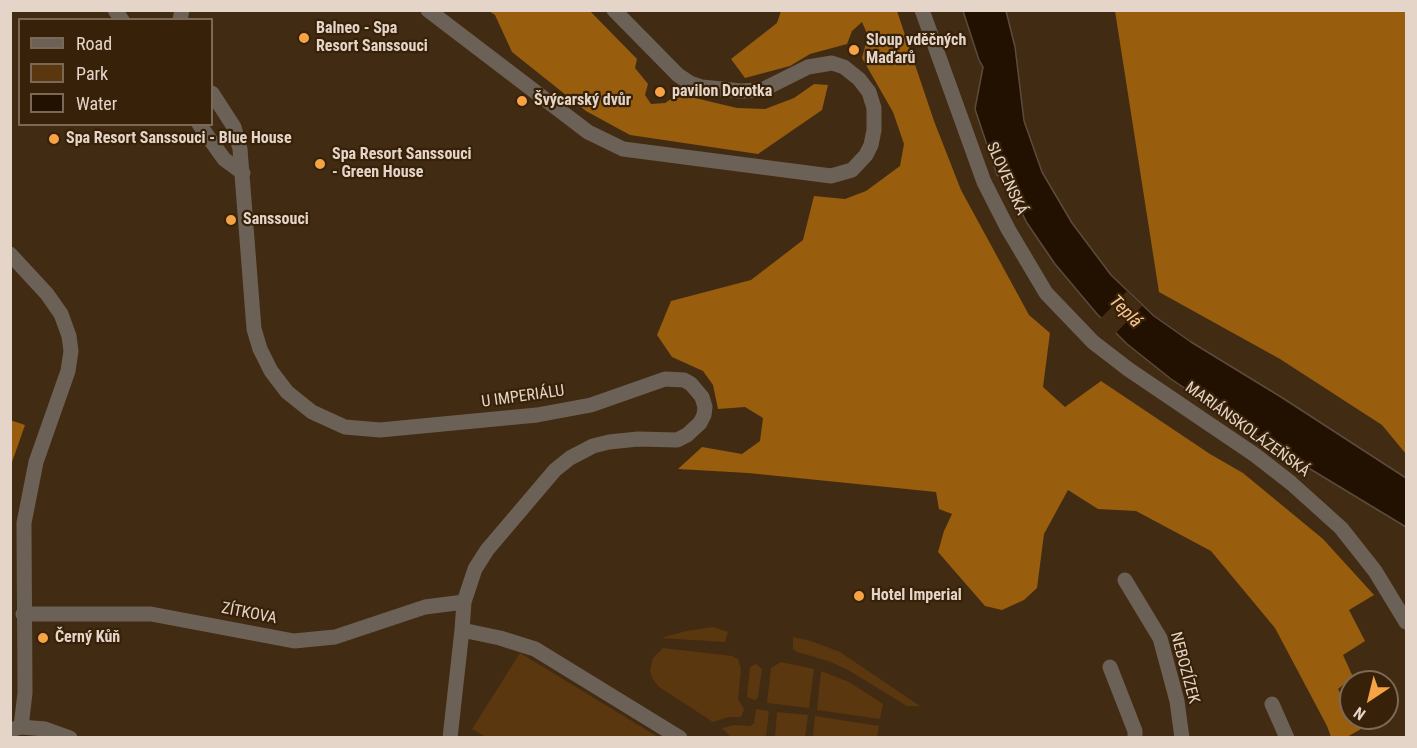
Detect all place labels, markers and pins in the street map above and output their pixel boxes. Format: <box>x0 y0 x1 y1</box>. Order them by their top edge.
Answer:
place label: Balneo - Spa Resort Sanssouci <box>316 19 428 57</box>
marker: Balneo - Spa Resort Sanssouci <box>297 31 311 45</box>
place label: Sloup vděčných Maďarů <box>866 31 966 69</box>
marker: Sloup vděčných Maďarů <box>847 43 861 57</box>
place label: pavilon Dorotka <box>672 82 772 102</box>
marker: pavilon Dorotka <box>653 85 667 99</box>
place label: Švýcarský dvůr <box>534 91 631 111</box>
marker: Švýcarský dvůr <box>515 94 529 108</box>
place label: Spa Resort Sanssouci - Blue House <box>66 129 292 149</box>
marker: Spa Resort Sanssouci - Blue House <box>47 132 61 146</box>
place label: Spa Resort Sanssouci - Green House <box>332 145 472 183</box>
marker: Spa Resort Sanssouci - Green House <box>313 157 327 171</box>
place label: Sanssouci <box>243 210 309 230</box>
marker: Sanssouci <box>224 213 238 227</box>
place label: Hotel Imperial <box>871 586 962 606</box>
marker: Hotel Imperial <box>852 589 866 603</box>
place label: Černý Kůň <box>55 628 120 648</box>
marker: Černý Kůň <box>36 631 50 645</box>

